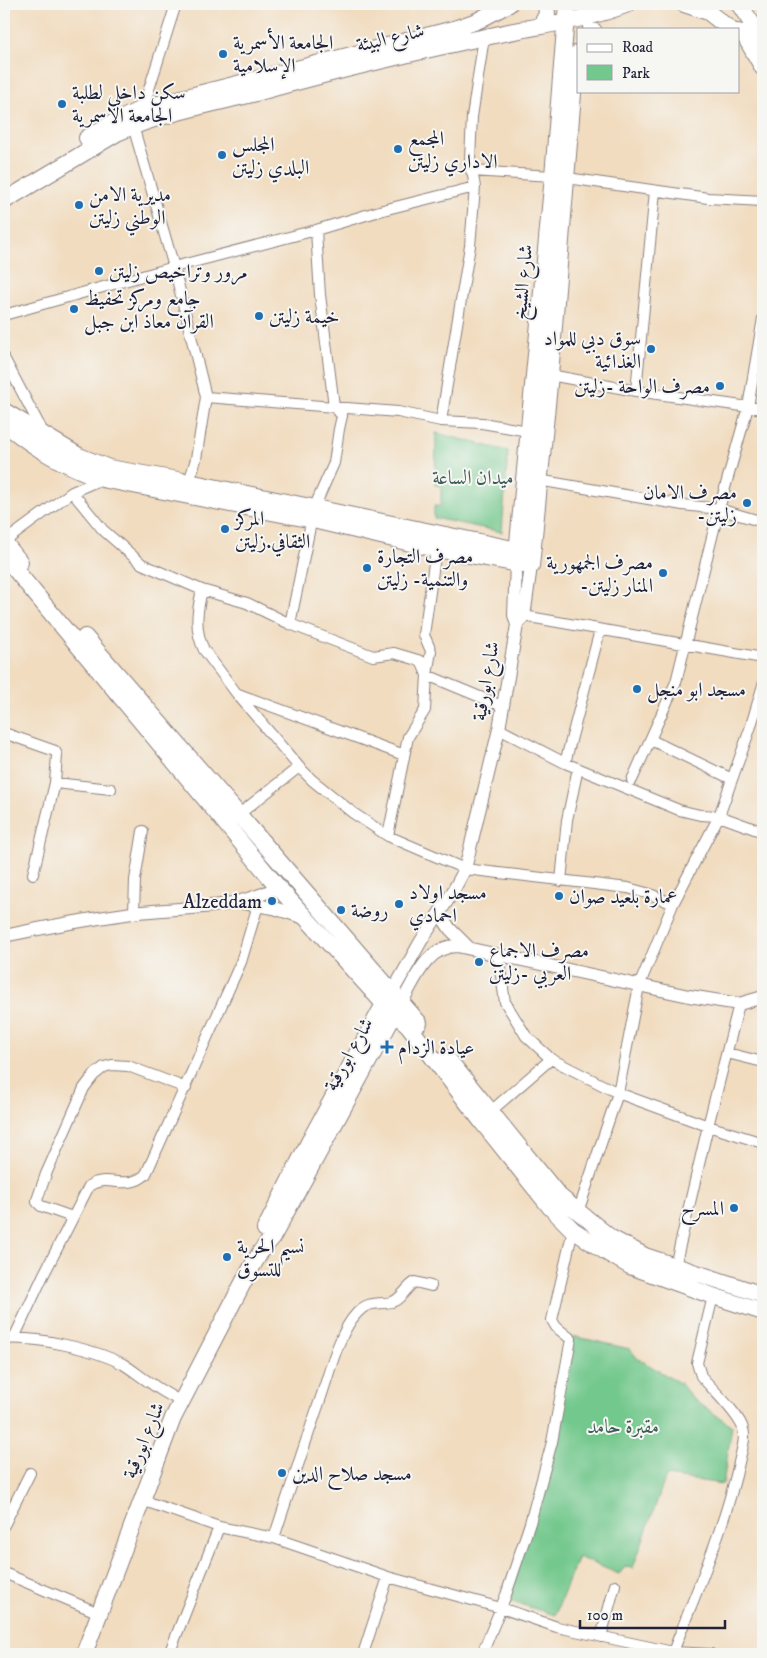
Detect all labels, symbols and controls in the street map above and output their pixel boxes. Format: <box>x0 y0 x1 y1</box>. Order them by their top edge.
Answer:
street label: شارع البيئة <box>354 19 428 62</box>
place label: الجامعة الأسمرية الإسلامية <box>233 27 333 80</box>
legend <box>577 28 740 92</box>
text: Road <box>622 38 654 57</box>
marker: الجامعة الأسمرية الإسلامية <box>217 48 229 60</box>
text: Park <box>622 64 651 83</box>
place label: سكن داخلي لطلبة الجامعة اﻻسمرية <box>72 81 186 129</box>
marker: سكن داخلي لطلبة الجامعة اﻻسمرية <box>56 98 68 110</box>
place label: المجمع الاداري زليتن <box>408 127 498 177</box>
place label: المجلس البلدي زليتن <box>232 133 309 183</box>
marker: المجمع الاداري زليتن <box>392 143 404 155</box>
marker: المجلس البلدي زليتن <box>216 149 228 161</box>
place label: مديرية الامن الوطني زليتن <box>89 183 171 236</box>
marker: مديرية الامن الوطني زليتن <box>73 199 85 211</box>
street label: شارع الشيخ <box>508 243 543 321</box>
place label: مرور وتراخيص زليتن <box>109 260 248 285</box>
marker: مرور وتراخيص زليتن <box>93 265 105 277</box>
place label: جامع ومركز تحفيظ القرآن معاذ ابن جبل <box>84 287 214 336</box>
marker: جامع ومركز تحفيظ القرآن معاذ ابن جبل <box>68 303 80 315</box>
place label: خيمة زليتن <box>269 305 340 330</box>
marker: خيمة زليتن <box>253 310 265 322</box>
place label: سوق دبي للمواد الغذائية <box>544 327 641 375</box>
marker: سوق دبي للمواد الغذائية <box>645 343 657 355</box>
place label: مصرف الواحة -زليتن <box>574 375 710 400</box>
marker: مصرف الواحة -زليتن <box>714 380 726 392</box>
park label: ميدان الساعة <box>432 466 514 491</box>
place label: مصرف الامان -زليتن <box>643 481 737 529</box>
marker: مصرف الامان -زليتن <box>741 497 753 509</box>
place label: المركز الثقافي.زليتن <box>233 507 310 557</box>
marker: المركز الثقافي.زليتن <box>219 523 231 535</box>
place label: مصرف التجارة والتنمية- زليتن <box>377 545 473 593</box>
place label: مصرف الجمهورية -المنار زليتن <box>546 551 653 599</box>
marker: مصرف التجارة والتنمية- زليتن <box>361 562 373 574</box>
marker: مصرف الجمهورية -المنار زليتن <box>657 567 669 579</box>
street label: شارع ابورقية <box>467 640 510 724</box>
place label: مسجد ابو منجل <box>647 678 746 704</box>
marker: مسجد ابو منجل <box>631 683 643 695</box>
place label: مسجد اولاد احمادي <box>409 881 487 931</box>
place label: عمارة بلعيد صوان <box>569 885 678 910</box>
place label: Alzeddam <box>183 890 262 915</box>
marker: عمارة بلعيد صوان <box>553 890 565 902</box>
marker: Alzeddam <box>266 895 278 907</box>
marker: مسجد اولاد احمادي <box>393 898 405 910</box>
place label: روضة <box>351 899 389 924</box>
marker: روضة <box>335 904 347 916</box>
place label: مصرف الاجماع العربي -زليتن <box>489 939 589 989</box>
marker: مصرف الاجماع العربي -زليتن <box>473 956 485 968</box>
street label: شارع ابورقية <box>319 1014 383 1098</box>
place label: عيادة الزدام <box>398 1036 475 1065</box>
marker: عيادة الزدام <box>380 1040 394 1054</box>
place label: المسرح <box>681 1197 724 1226</box>
marker: المسرح <box>728 1202 740 1214</box>
place label: نسيم الحرية للتسوق <box>237 1235 304 1283</box>
marker: نسيم الحرية للتسوق <box>221 1251 233 1263</box>
street label: شارع ابورقية <box>118 1399 175 1484</box>
park label: مقبرة حامد <box>587 1415 659 1440</box>
place label: مسجد صلاح الدين <box>292 1462 412 1491</box>
marker: مسجد صلاح الدين <box>276 1467 288 1479</box>
scale bar <box>580 1598 724 1630</box>
text: 100 m <box>587 1606 623 1625</box>

